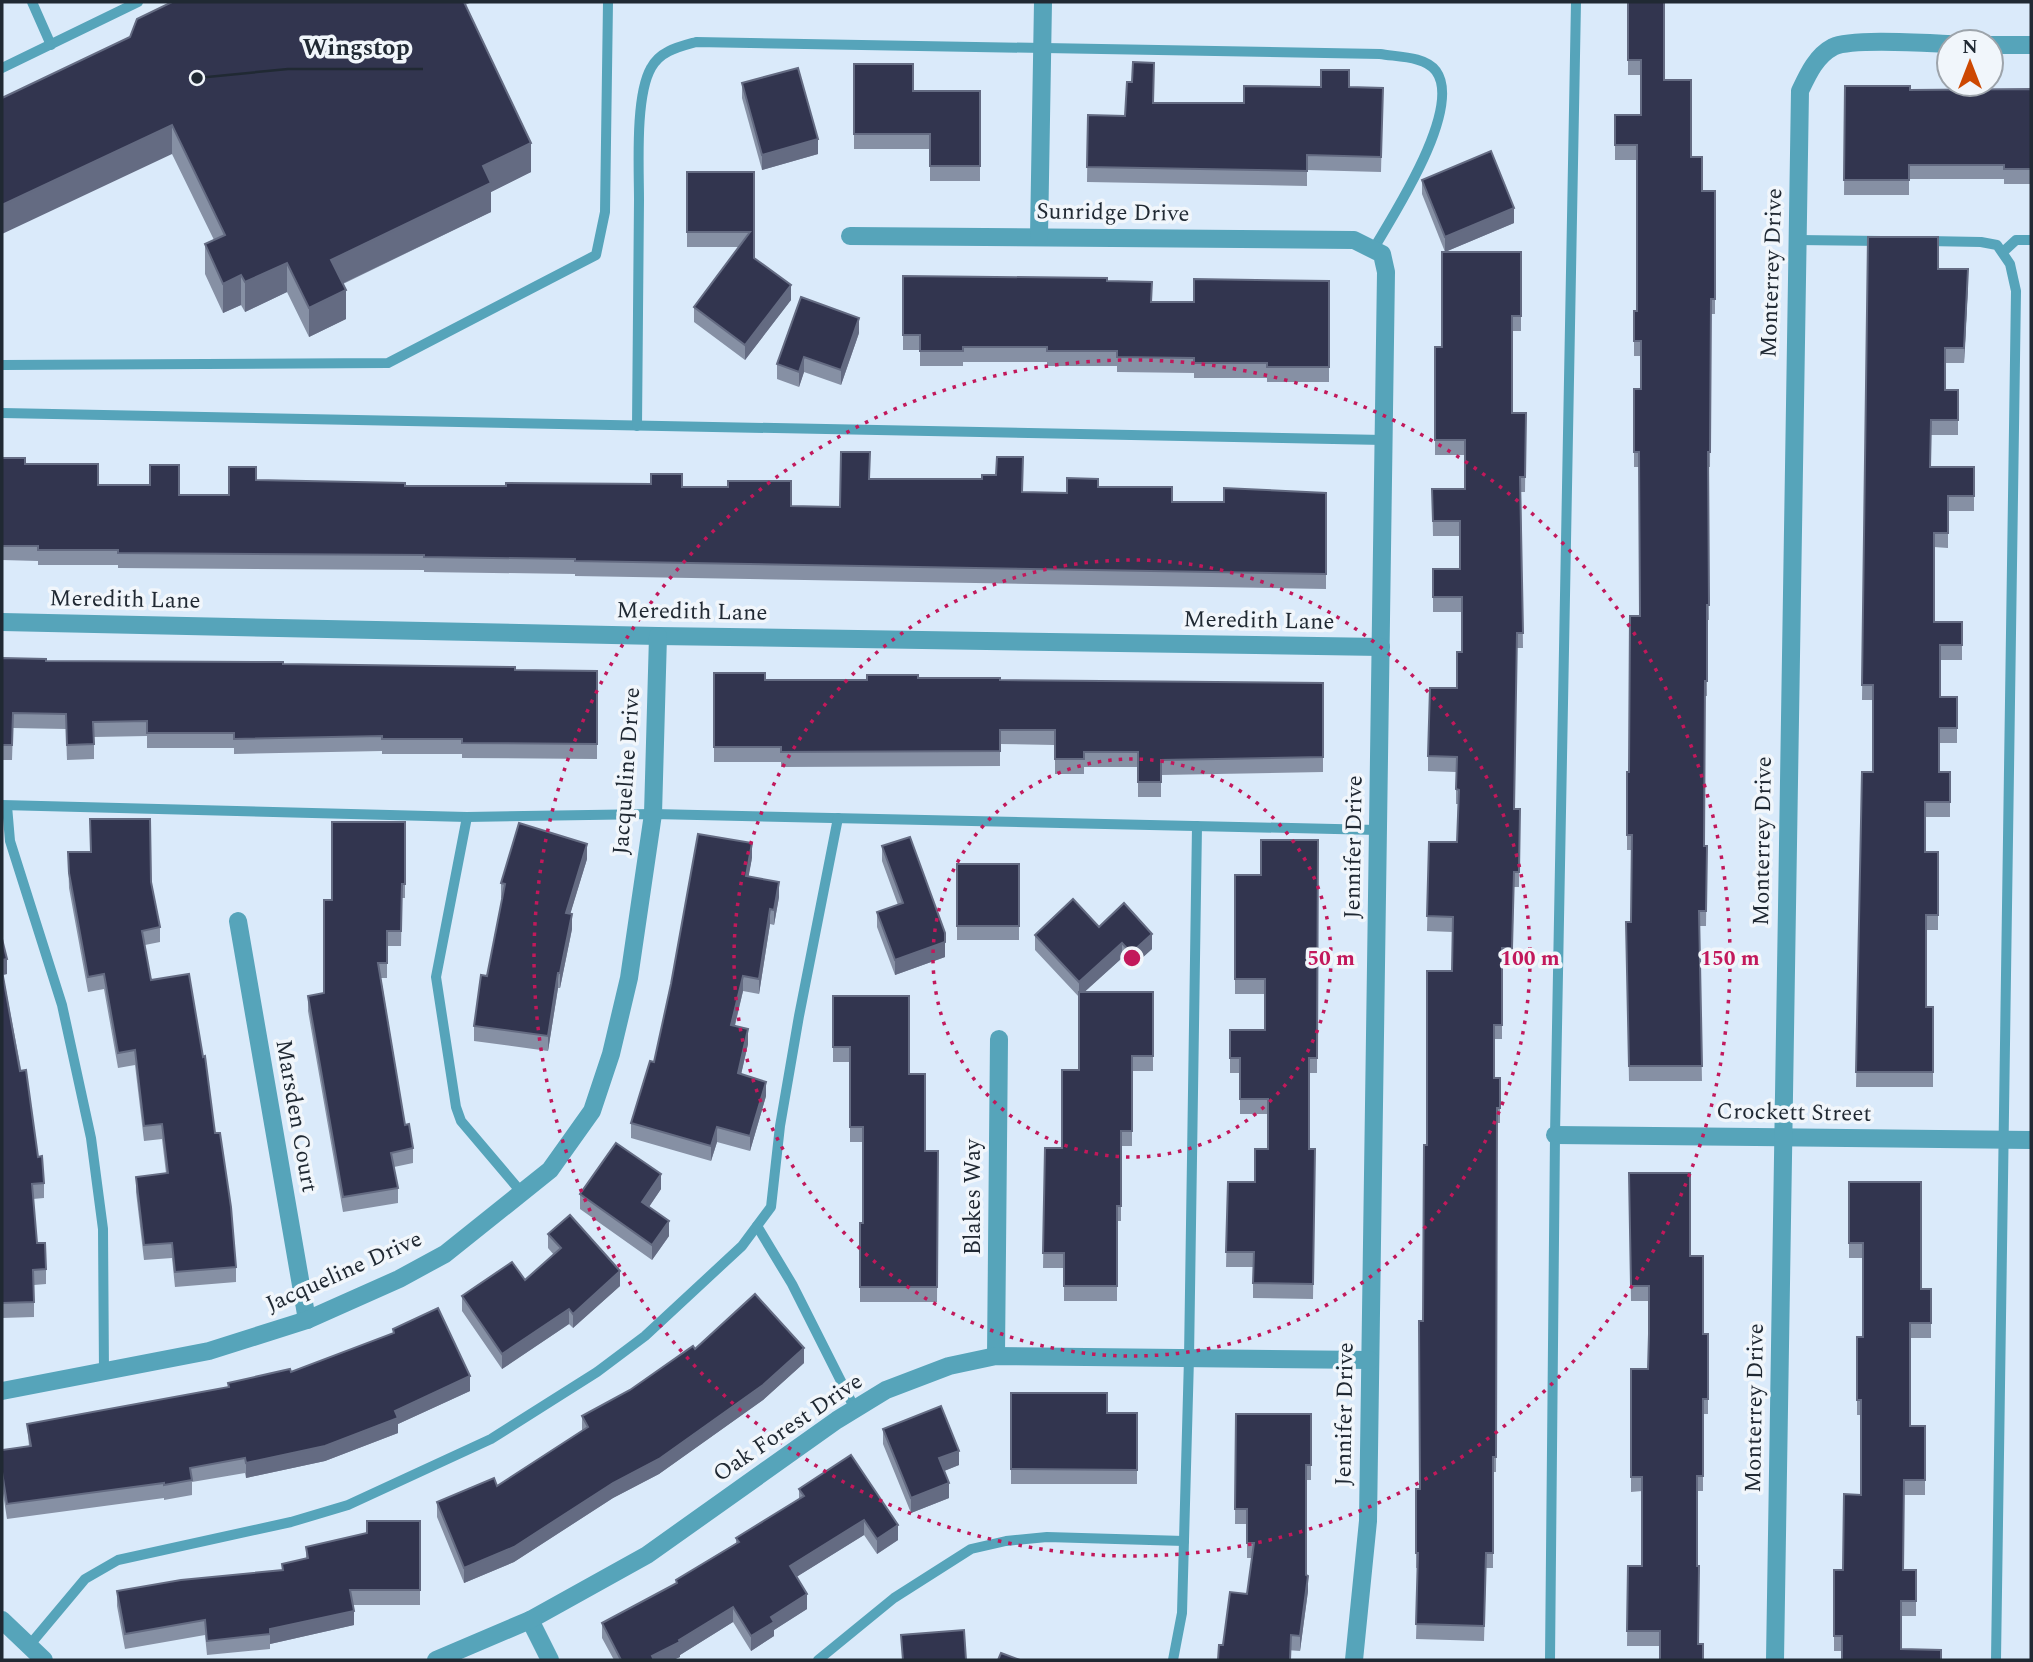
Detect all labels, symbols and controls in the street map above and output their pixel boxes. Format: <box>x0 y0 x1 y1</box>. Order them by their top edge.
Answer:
callout: Wingstop <box>288 24 423 69</box>
north arrow <box>1935 28 2005 98</box>
text: Wingstop <box>302 30 410 66</box>
text: N <box>1962 33 1978 62</box>
street label: Monterrey Drive <box>1752 188 1792 358</box>
street label: Sunridge Drive <box>1036 194 1190 232</box>
street label: Meredith Lane <box>49 581 201 619</box>
street label: Meredith Lane <box>616 593 768 631</box>
street label: Meredith Lane <box>1183 602 1335 640</box>
street label: Jacqueline Drive <box>604 686 650 856</box>
street label: Monterrey Drive <box>1744 756 1782 926</box>
street label: Jennifer Drive <box>1335 775 1373 919</box>
text: 50 m <box>1307 943 1355 975</box>
text: 100 m <box>1500 943 1560 975</box>
text: 150 m <box>1700 943 1760 975</box>
centre of rings <box>1120 946 1144 970</box>
street label: Marsden Court <box>265 1037 327 1195</box>
street label: Crockett Street <box>1716 1094 1872 1132</box>
street label: Blakes Way <box>956 1138 991 1255</box>
street label: Jacqueline Drive <box>260 1222 428 1322</box>
street label: Monterrey Drive <box>1736 1323 1774 1493</box>
street label: Jennifer Drive <box>1326 1342 1364 1486</box>
street label: Oak Forest Drive <box>706 1365 870 1491</box>

